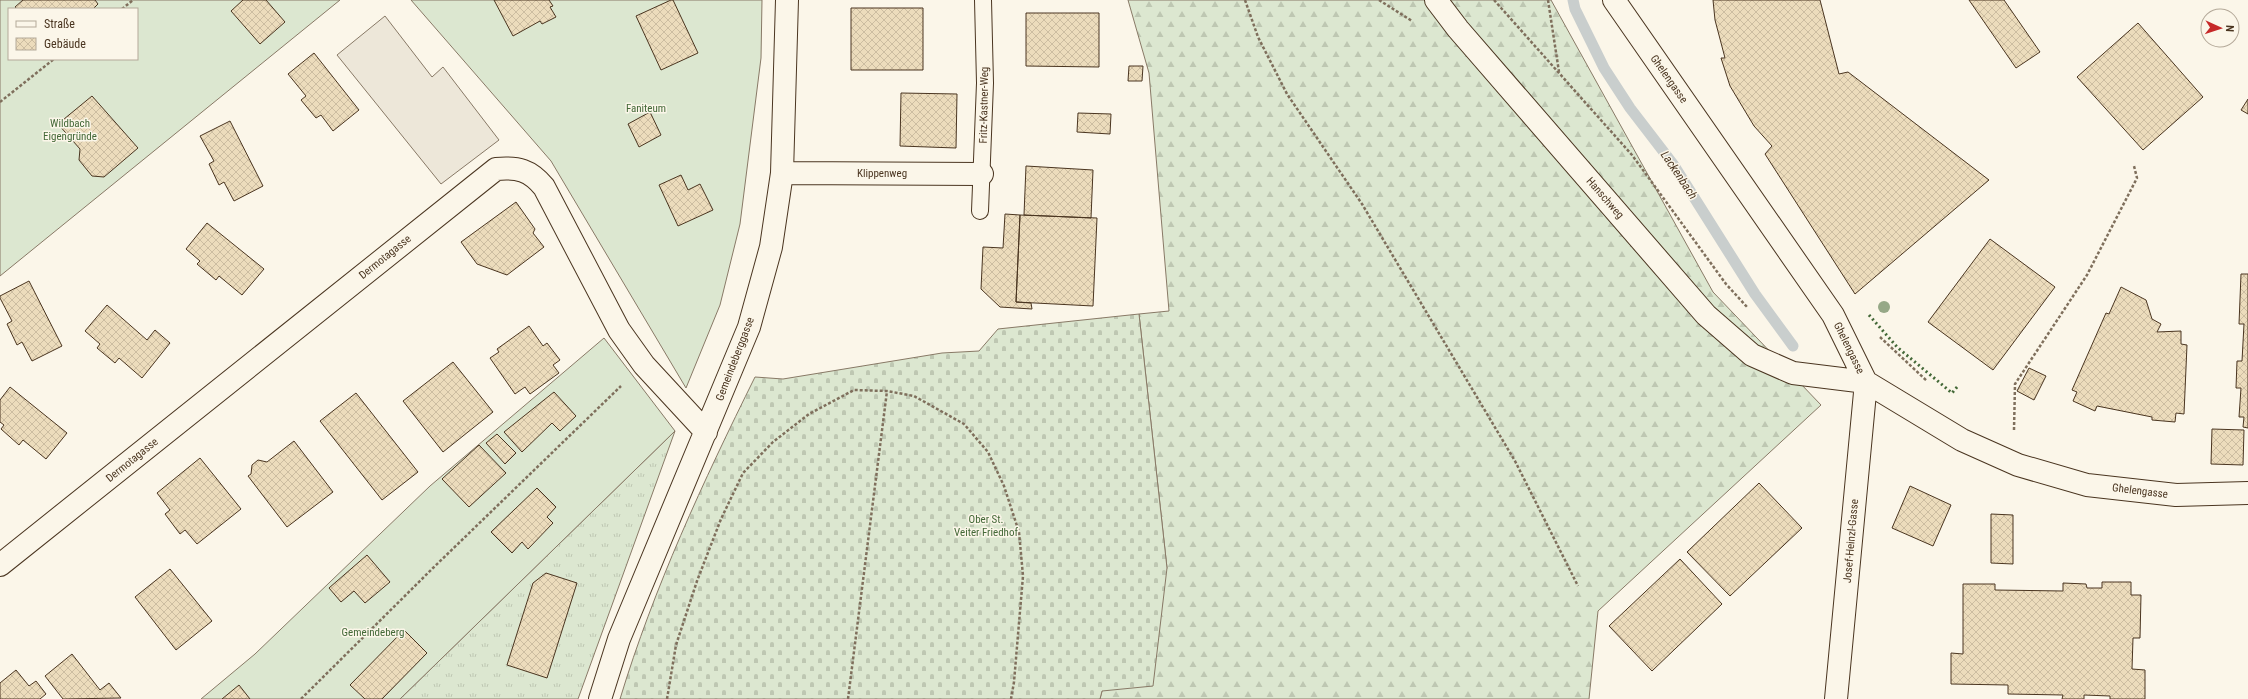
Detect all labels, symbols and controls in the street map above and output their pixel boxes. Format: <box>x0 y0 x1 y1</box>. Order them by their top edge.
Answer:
legend <box>8 8 138 60</box>
north arrow <box>2200 8 2240 48</box>
text: Straße <box>44 17 75 31</box>
text: N <box>2223 25 2236 32</box>
text: Gebäude <box>44 37 86 51</box>
street label: Ghelengasse <box>1648 52 1690 106</box>
street label: Fritz-Kastner-Weg <box>977 67 991 143</box>
park label: Faniteum <box>626 102 666 115</box>
park label: Wildbach Eigengründe <box>43 117 97 143</box>
water label: Lackenbach <box>1658 148 1700 202</box>
street label: Klippenweg <box>857 167 907 180</box>
street label: Hanschweg <box>1584 175 1626 221</box>
street label: Dermotagasse <box>356 232 414 282</box>
street label: Gemeindeberggasse <box>713 315 757 403</box>
street label: Ghelengasse <box>1831 320 1867 376</box>
street label: Dermotagasse <box>103 435 161 485</box>
street label: Ghelengasse <box>2111 481 2169 501</box>
street label: Josef-Heinzl-Gasse <box>1841 499 1861 583</box>
park label: Ober St. Veiter Friedhof <box>954 513 1018 539</box>
park label: Gemeindeberg <box>342 626 404 639</box>

